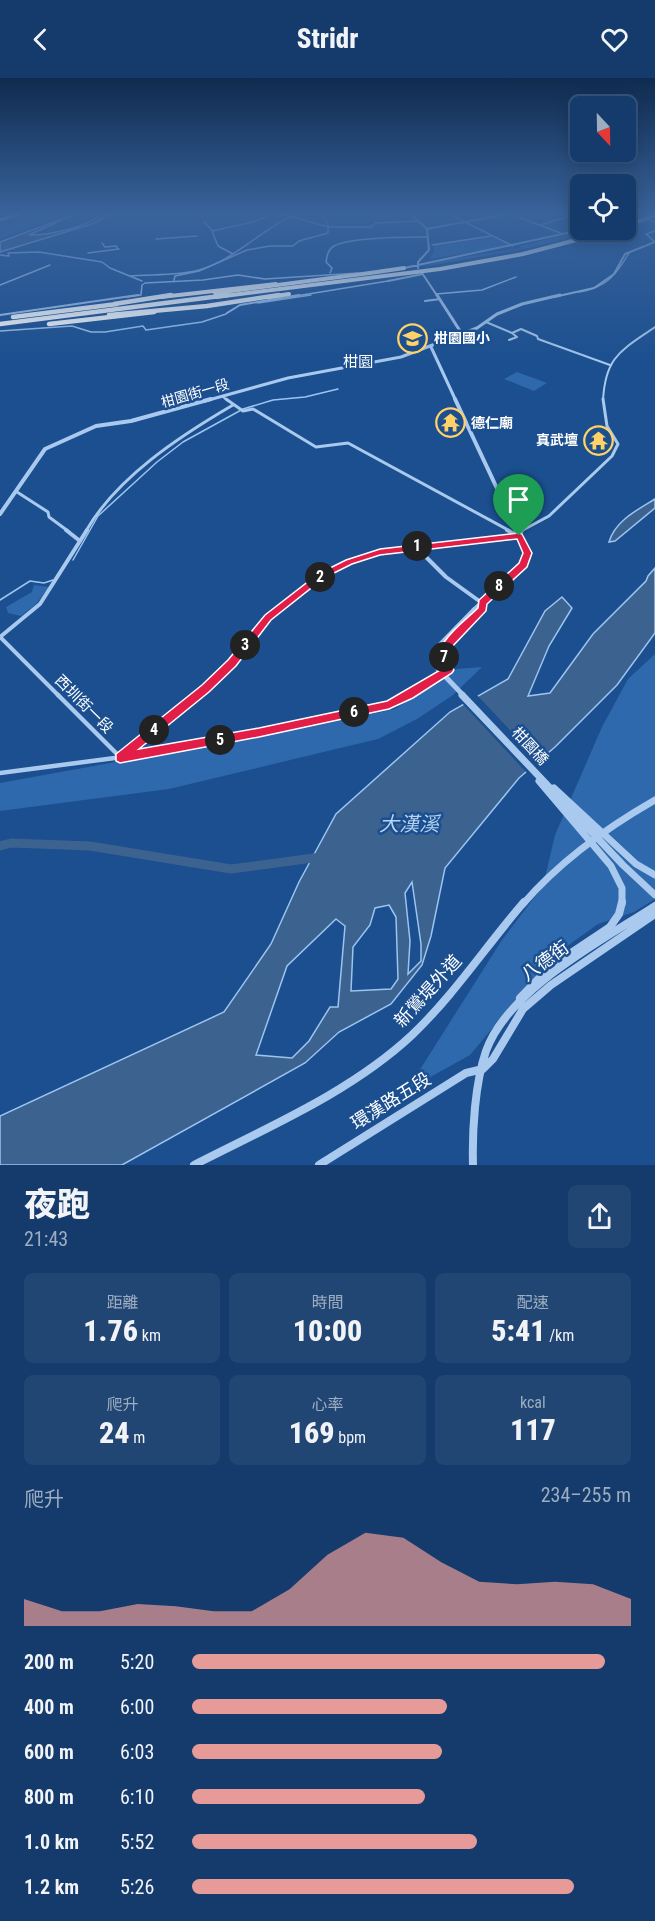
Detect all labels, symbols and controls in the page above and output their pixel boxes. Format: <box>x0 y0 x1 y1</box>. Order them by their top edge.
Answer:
icon: back <box>24 23 57 56</box>
text: Stridr <box>297 23 358 55</box>
icon: heart <box>598 23 631 56</box>
north arrow <box>570 96 636 162</box>
map controls <box>570 96 636 240</box>
button: locate <box>570 174 636 240</box>
school or university icon: 柑園國小 <box>397 322 429 354</box>
place label: 柑園國小 <box>434 330 490 346</box>
district label: 柑園 <box>343 353 373 371</box>
street label: 柑園街一段 <box>159 376 231 410</box>
temple icon: 德仁廟 <box>434 407 466 439</box>
place label: 德仁廟 <box>471 415 513 431</box>
temple icon: 真武壇 <box>583 424 615 456</box>
place label: 真武壇 <box>536 432 578 448</box>
pin <box>493 474 544 536</box>
icon: arrive <box>502 483 535 516</box>
pin: 1 <box>402 531 432 561</box>
text: 1 <box>413 536 421 555</box>
pin: 2 <box>305 562 335 592</box>
text: 2 <box>316 567 324 586</box>
pin: 8 <box>484 571 514 601</box>
text: 8 <box>495 576 503 595</box>
pin: 3 <box>230 630 260 660</box>
text: 3 <box>241 635 249 654</box>
pin: 7 <box>429 642 459 672</box>
text: 7 <box>440 647 448 666</box>
street label: 西圳街一段 <box>51 671 117 737</box>
pin: 6 <box>339 697 369 727</box>
text: 6 <box>350 702 358 721</box>
pin: 4 <box>139 715 169 745</box>
text: 4 <box>150 720 158 739</box>
street label: 柑園橋 <box>508 723 552 769</box>
pin: 5 <box>205 725 235 755</box>
text: 5 <box>216 730 224 749</box>
water label: 大漢溪 <box>379 812 442 836</box>
street label: 八德街 <box>517 936 573 985</box>
street label: 新鶯堤外道 <box>390 950 466 1031</box>
street label: 環漢路五段 <box>347 1068 434 1133</box>
text: 夜跑 <box>24 1185 90 1224</box>
button: share <box>568 1185 631 1248</box>
text: 21:43 <box>24 1227 68 1251</box>
text: 距離 <box>106 1293 138 1312</box>
text: 時間 <box>311 1293 344 1312</box>
text: 配速 <box>517 1293 549 1312</box>
text: 1.76 <box>83 1313 138 1348</box>
text: 10:00 <box>293 1313 362 1348</box>
text: 5:41 <box>491 1313 545 1348</box>
text: km <box>138 1326 161 1345</box>
text: /km <box>545 1326 574 1345</box>
text: kcal <box>520 1393 546 1412</box>
text: 爬升 <box>106 1395 138 1414</box>
text: 心率 <box>311 1395 344 1414</box>
text: 117 <box>510 1412 556 1447</box>
text: 24 <box>99 1415 130 1450</box>
text: 169 <box>289 1415 335 1450</box>
text: m <box>130 1428 145 1447</box>
text: bpm <box>335 1428 366 1447</box>
text: 234–255 m <box>541 1483 631 1507</box>
text: 爬升 <box>24 1487 64 1511</box>
text: 200 m <box>24 1650 74 1674</box>
text: 5:20 <box>120 1650 154 1674</box>
text: 400 m <box>24 1695 74 1719</box>
text: 6:00 <box>120 1695 154 1719</box>
text: 600 m <box>24 1740 74 1764</box>
text: 6:03 <box>120 1740 154 1764</box>
text: 800 m <box>24 1785 74 1809</box>
text: 6:10 <box>120 1785 154 1809</box>
text: 1.0 km <box>24 1830 79 1854</box>
text: 5:52 <box>120 1830 154 1854</box>
text: 1.2 km <box>24 1875 79 1899</box>
text: 5:26 <box>120 1875 154 1899</box>

